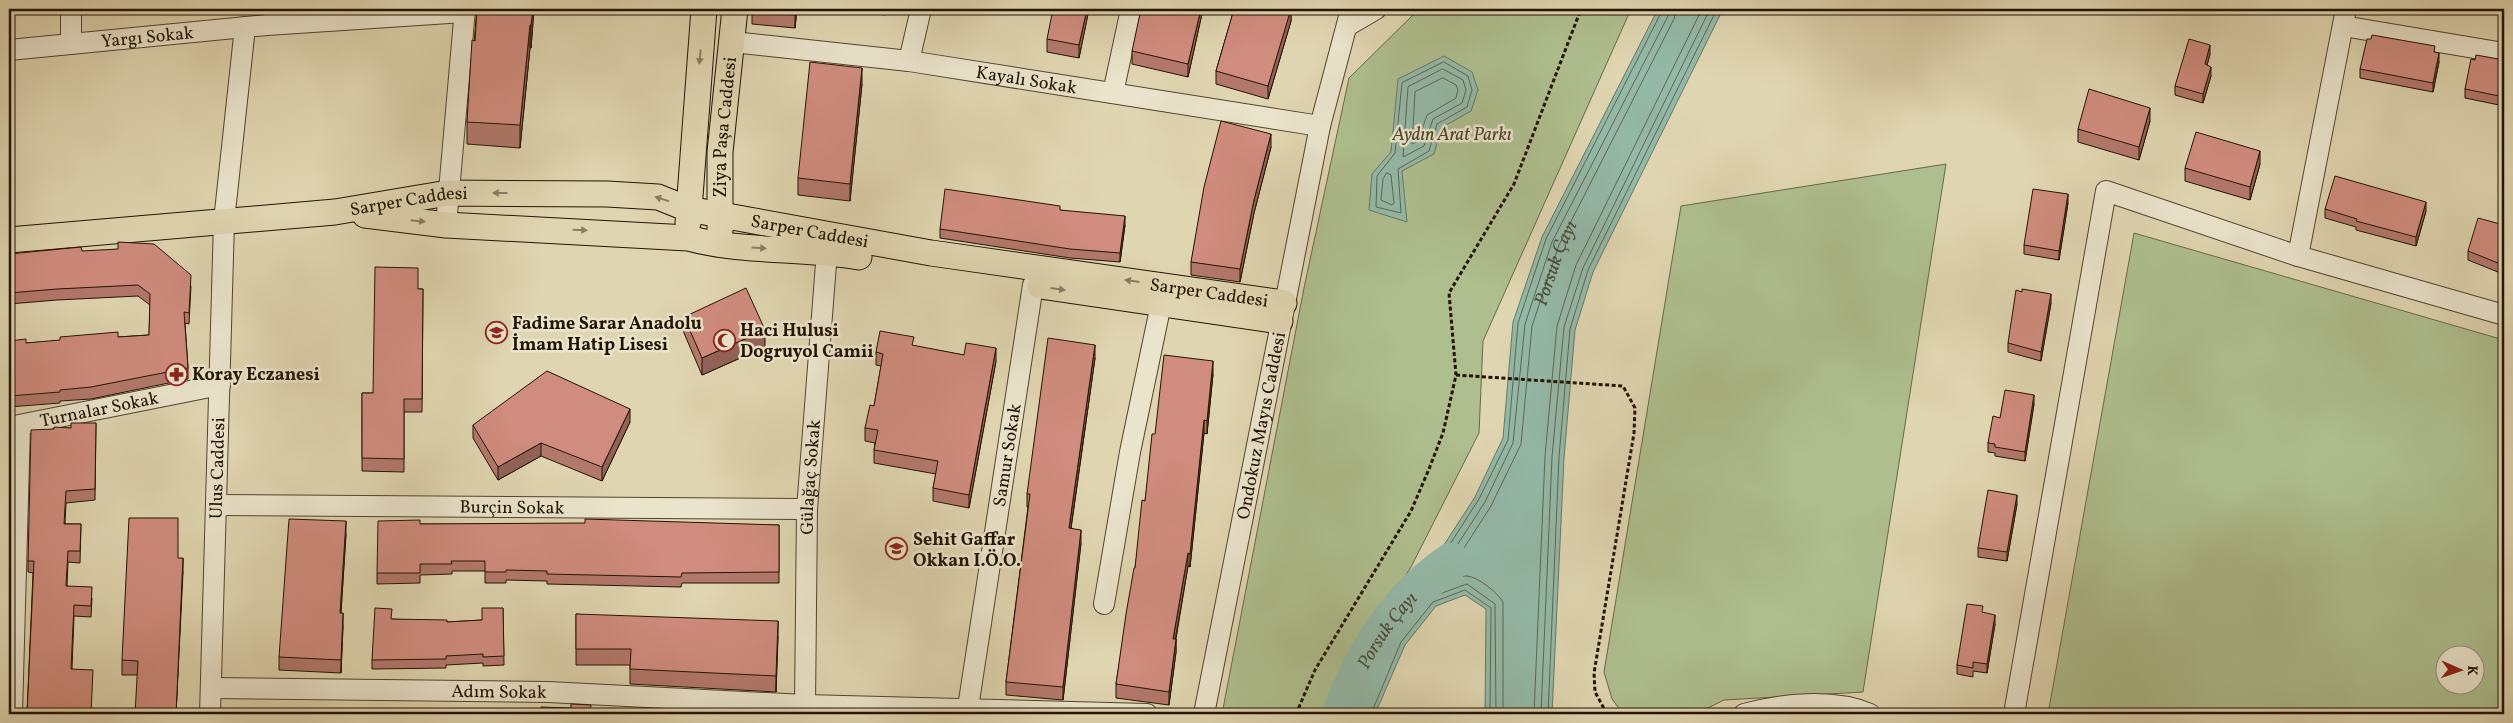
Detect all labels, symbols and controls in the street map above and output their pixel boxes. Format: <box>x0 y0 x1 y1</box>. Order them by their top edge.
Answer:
street label: Yargı Sokak <box>100 21 195 55</box>
one-way arrow <box>696 50 704 66</box>
street label: Ziya Paşa Caddesi <box>709 56 744 198</box>
street label: Kayalı Sokak <box>974 61 1079 101</box>
park label: Aydın Arat Parkı <box>1392 123 1511 148</box>
street label: Sarper Caddesi <box>348 182 468 223</box>
one-way arrow <box>492 189 508 197</box>
one-way arrow <box>654 195 669 203</box>
street label: Sarper Caddesi <box>749 210 870 255</box>
water label: Porsuk Çayı <box>1529 216 1585 309</box>
one-way arrow <box>410 217 426 225</box>
one-way arrow <box>572 227 588 235</box>
one-way arrow <box>751 244 767 252</box>
street label: Sarper Caddesi <box>1148 273 1270 315</box>
one-way arrow <box>1124 277 1140 285</box>
one-way arrow <box>1050 285 1066 293</box>
place label: Fadime Sarar Anadolu İmam Hatip Lisesi <box>512 312 702 358</box>
place label: Haci Hulusi Dogruyol Camii <box>740 319 874 365</box>
school or university icon: Fadime Sarar Anadolu İmam Hatip Lisesi <box>484 321 508 345</box>
mosque icon: Haci Hulusi Dogruyol Camii <box>712 328 736 352</box>
street label: Ondokuz Mayıs Caddesi <box>1232 330 1293 522</box>
pharmacy icon: Koray Eczanesi <box>164 362 188 386</box>
place label: Koray Eczanesi <box>192 363 320 388</box>
street label: Turnalar Sokak <box>38 386 161 435</box>
street label: Samur Sokak <box>988 402 1029 509</box>
street label: Ulus Caddesi <box>205 417 232 519</box>
street label: Gülağaç Sokak <box>796 419 828 535</box>
street label: Burçin Sokak <box>460 495 565 522</box>
place label: Sehit Gaffar Okkan I.Ö.O. <box>913 528 1021 574</box>
school or university icon: Sehit Gaffar Okkan I.Ö.O. <box>885 537 909 561</box>
water label: Porsuk Çayı <box>1352 586 1424 674</box>
north arrow <box>2436 646 2486 696</box>
text: K <box>2462 665 2481 676</box>
street label: Adım Sokak <box>451 680 547 706</box>

